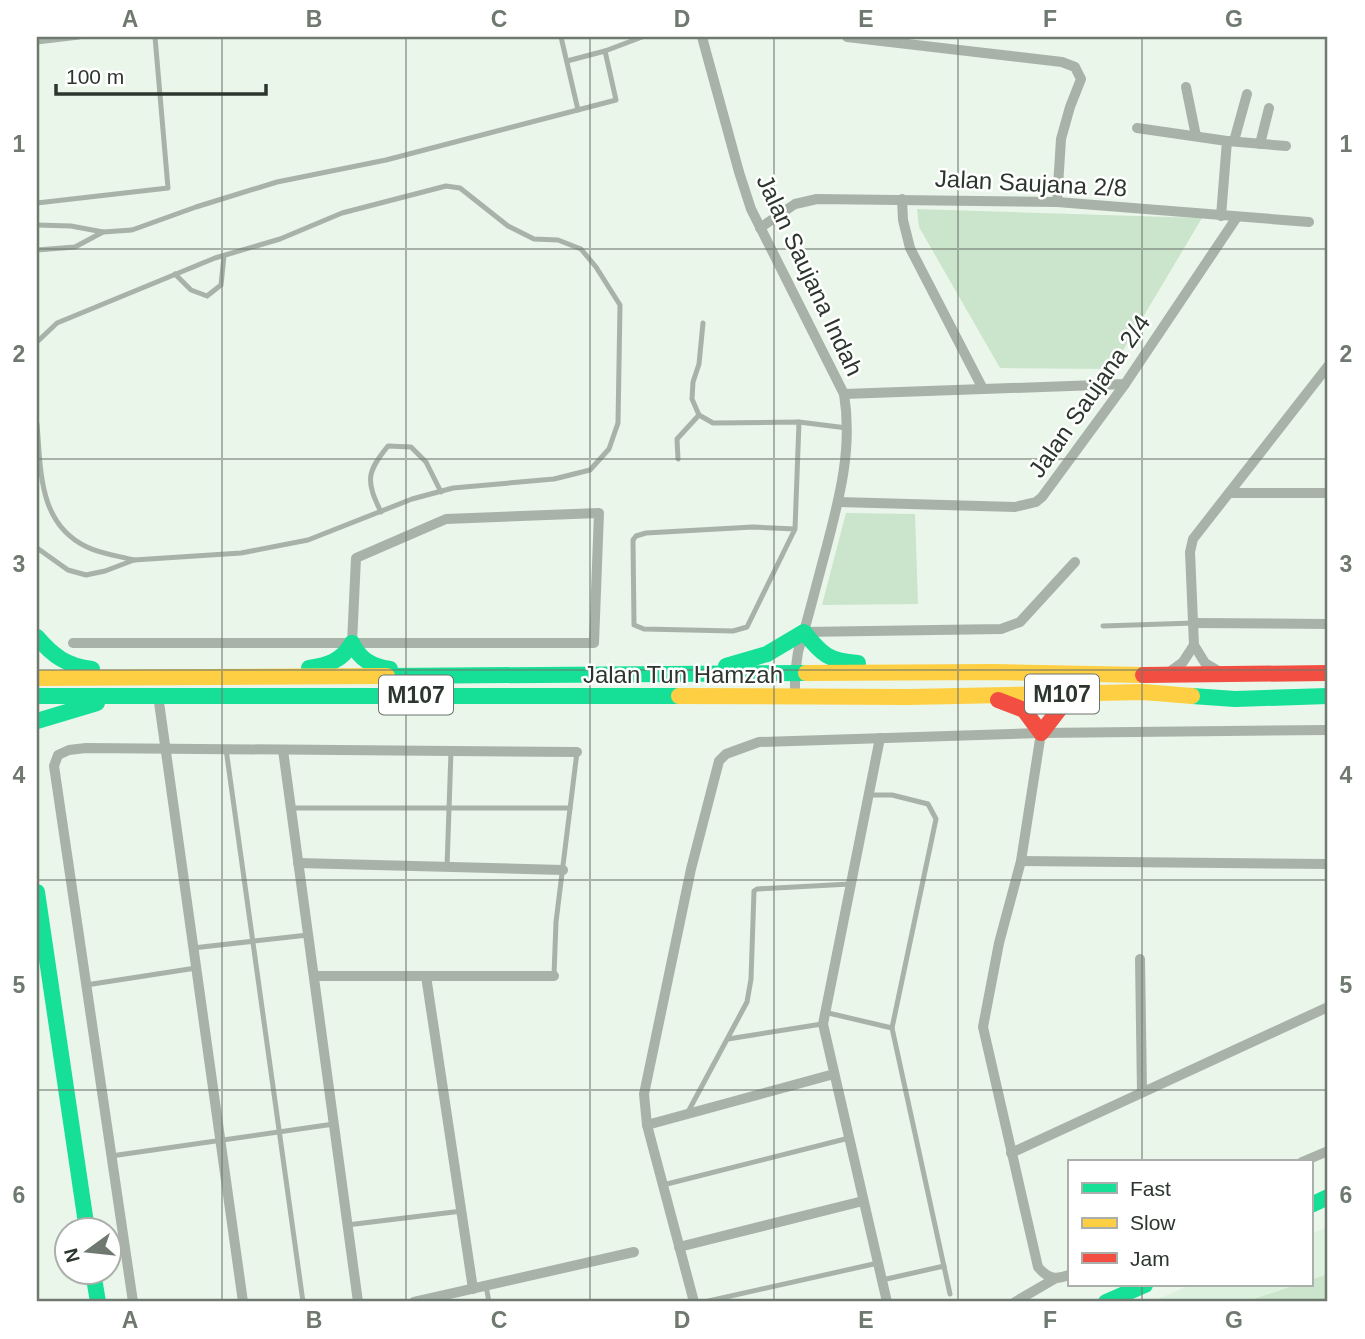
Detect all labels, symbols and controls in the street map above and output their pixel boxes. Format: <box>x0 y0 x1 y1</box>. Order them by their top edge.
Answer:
text: A <box>122 6 138 32</box>
text: B <box>306 6 322 32</box>
text: C <box>491 6 507 32</box>
text: D <box>674 6 690 32</box>
text: E <box>858 6 874 32</box>
text: F <box>1043 6 1057 32</box>
text: G <box>1225 6 1243 32</box>
scale bar <box>56 52 266 96</box>
text: 100 m <box>66 65 124 88</box>
text: 1 <box>13 131 26 157</box>
text: 1 <box>1340 131 1353 157</box>
street label: Jalan Saujana 2/8 <box>934 164 1128 202</box>
street label: Jalan Saujana Indah <box>752 170 868 380</box>
street label: Jalan Saujana 2/4 <box>1023 310 1155 482</box>
text: 2 <box>13 341 25 367</box>
text: 2 <box>1340 341 1352 367</box>
text: 3 <box>13 551 25 577</box>
text: 3 <box>1340 551 1352 577</box>
street label: Jalan Tun Hamzah <box>583 661 783 688</box>
road number: M107 <box>1025 674 1099 714</box>
road number: M107 <box>379 676 453 715</box>
text: 4 <box>13 762 26 788</box>
text: 4 <box>1340 762 1353 788</box>
text: 5 <box>13 972 26 998</box>
text: 5 <box>1340 972 1353 998</box>
legend <box>1068 1160 1312 1286</box>
text: Fast <box>1130 1177 1171 1200</box>
text: 6 <box>13 1182 25 1208</box>
text: 6 <box>1340 1182 1352 1208</box>
text: Slow <box>1130 1211 1176 1234</box>
north arrow <box>52 1216 122 1286</box>
text: N <box>60 1246 84 1265</box>
text: Jam <box>1130 1247 1170 1270</box>
text: A <box>122 1307 138 1333</box>
text: B <box>306 1307 322 1333</box>
text: C <box>491 1307 507 1333</box>
text: D <box>674 1307 690 1333</box>
text: E <box>858 1307 874 1333</box>
text: F <box>1043 1307 1057 1333</box>
text: G <box>1225 1307 1243 1333</box>

